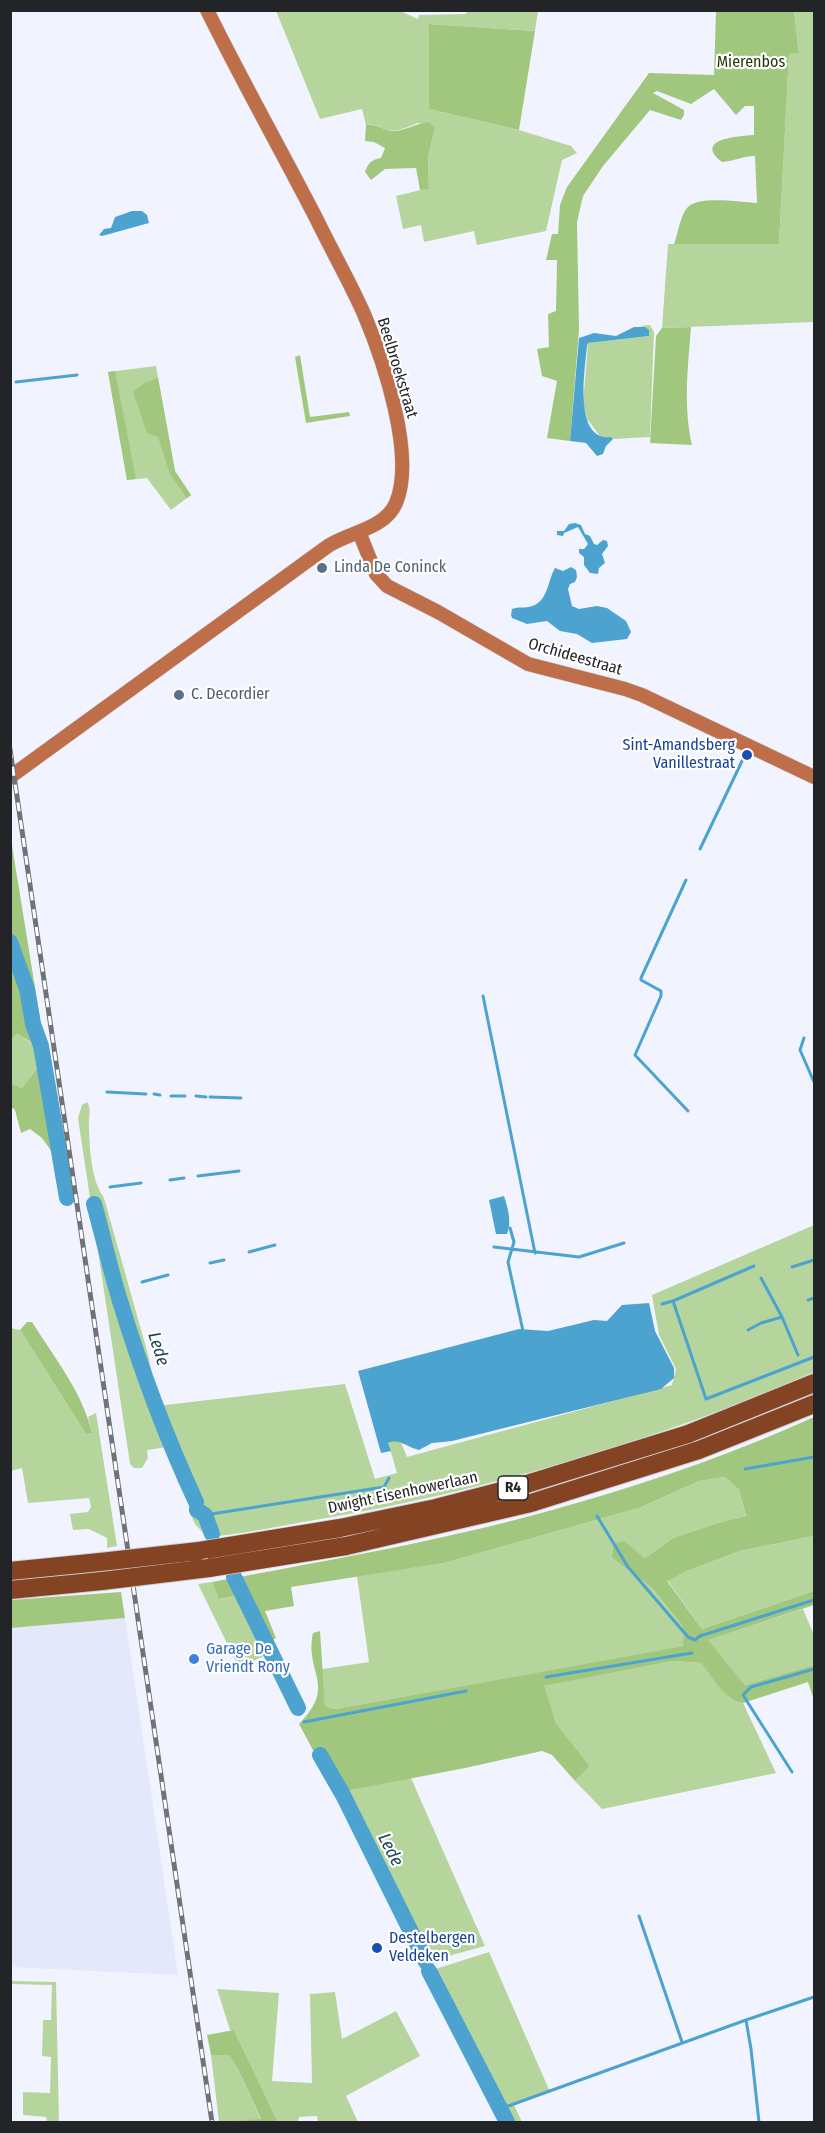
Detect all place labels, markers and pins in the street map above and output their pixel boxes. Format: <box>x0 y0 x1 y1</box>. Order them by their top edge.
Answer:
place label: Linda De Coninck <box>334 558 446 578</box>
marker: Linda De Coninck <box>315 561 329 575</box>
place label: C. Decordier <box>191 685 270 705</box>
marker: C. Decordier <box>172 688 186 702</box>
place label: Sint-Amandsberg Vanillestraat <box>623 736 735 774</box>
marker: Sint-Amandsberg Vanillestraat <box>740 748 754 762</box>
place label: Garage De Vriendt Rony <box>206 1640 290 1678</box>
marker: Garage De Vriendt Rony <box>187 1652 201 1666</box>
place label: Destelbergen Veldeken <box>389 1929 476 1967</box>
marker: Destelbergen Veldeken <box>370 1941 384 1955</box>

